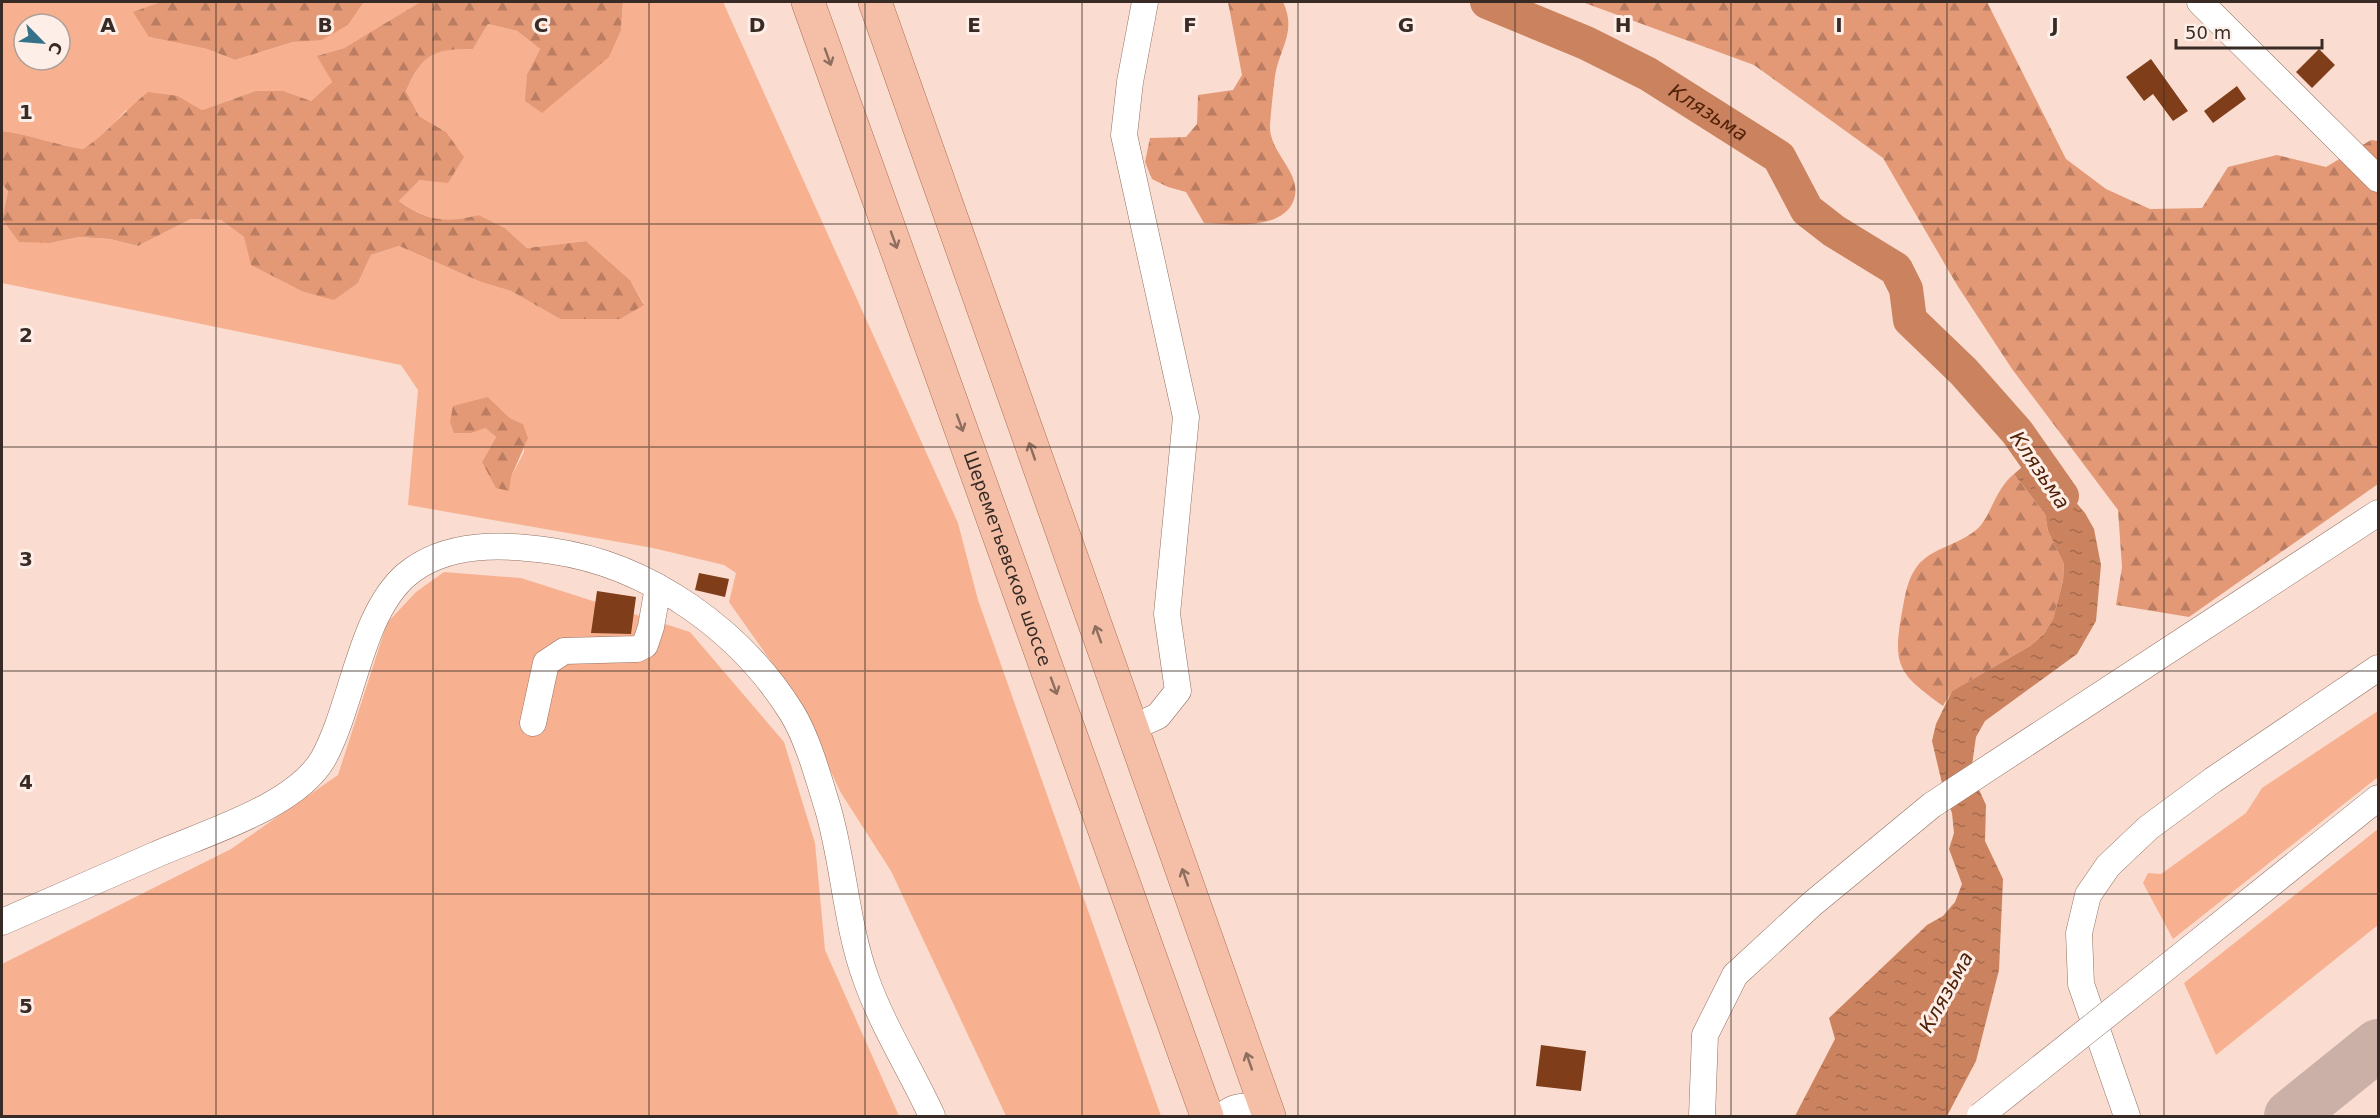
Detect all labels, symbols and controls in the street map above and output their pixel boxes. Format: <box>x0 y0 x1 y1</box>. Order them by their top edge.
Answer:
north arrow <box>12 12 72 72</box>
scale bar <box>2176 12 2322 50</box>
text: A <box>100 13 116 37</box>
text: B <box>317 13 333 37</box>
text: C <box>534 13 548 37</box>
text: D <box>749 13 765 37</box>
text: E <box>967 13 981 37</box>
text: F <box>1183 13 1197 37</box>
text: G <box>1398 13 1414 37</box>
text: H <box>1615 13 1631 37</box>
text: I <box>1835 13 1843 37</box>
text: J <box>2049 13 2059 37</box>
text: 50 m <box>2185 22 2231 43</box>
text: С <box>44 39 66 57</box>
one-way arrow <box>823 47 834 65</box>
water label: Клязьма <box>1664 78 1752 146</box>
text: 1 <box>19 100 33 124</box>
one-way arrow <box>890 230 901 249</box>
text: 2 <box>19 323 33 347</box>
one-way arrow <box>955 414 966 432</box>
water label: Клязьма <box>2005 426 2075 514</box>
one-way arrow <box>1026 442 1037 461</box>
street label: Шереметьевское шоссе <box>960 448 1056 669</box>
text: 3 <box>19 547 33 571</box>
one-way arrow <box>1092 625 1103 644</box>
one-way arrow <box>1049 676 1060 695</box>
text: 4 <box>19 770 33 794</box>
one-way arrow <box>1178 869 1189 887</box>
water label: Клязьма <box>1914 947 1978 1037</box>
text: 5 <box>19 994 33 1018</box>
one-way arrow <box>1243 1052 1254 1071</box>

